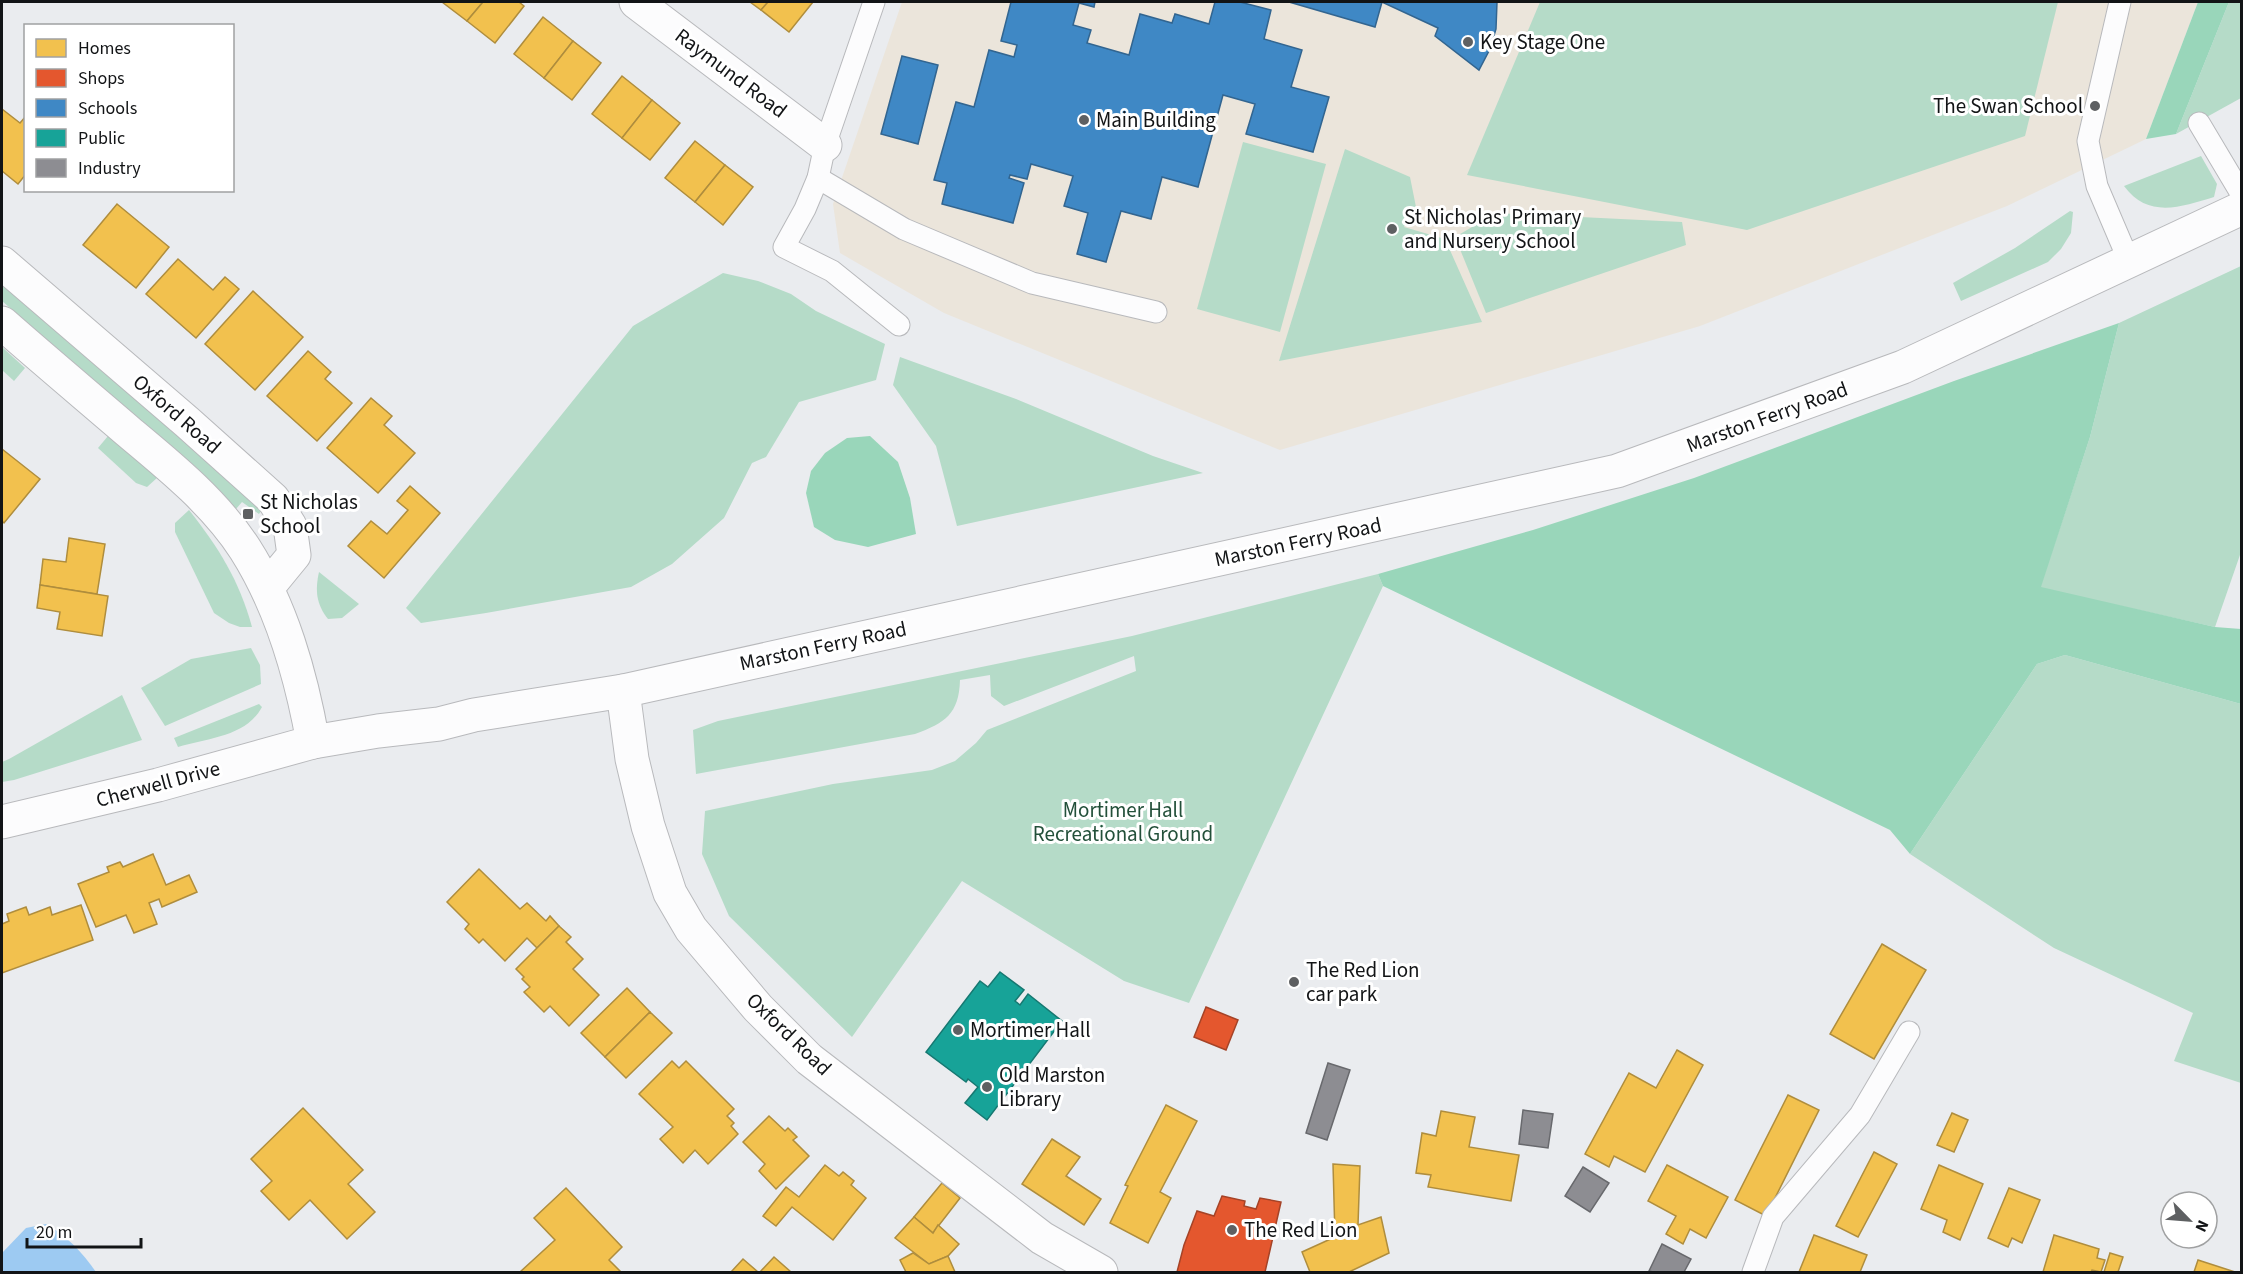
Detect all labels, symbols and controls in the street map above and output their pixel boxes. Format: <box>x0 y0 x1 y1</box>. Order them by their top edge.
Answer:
street label: Raymund Road <box>669 21 793 125</box>
legend <box>24 24 234 192</box>
place label: Key Stage One <box>1480 27 1605 57</box>
marker: Key Stage One <box>1461 35 1475 49</box>
text: Homes <box>78 36 131 61</box>
text: Shops <box>78 66 125 91</box>
place label: The Swan School <box>1933 91 2083 121</box>
text: Schools <box>78 96 137 121</box>
marker: The Swan School <box>2088 99 2102 113</box>
place label: Main Building <box>1096 105 1216 135</box>
marker: Main Building <box>1077 113 1091 127</box>
text: Public <box>78 126 125 151</box>
text: Industry <box>78 156 141 181</box>
place label: St Nicholas' Primary and Nursery School <box>1404 202 1581 256</box>
marker: St Nicholas' Primary and Nursery School <box>1385 222 1399 236</box>
street label: Oxford Road <box>126 367 228 461</box>
street label: Marston Ferry Road <box>1682 374 1852 460</box>
place label: St Nicholas School <box>260 487 358 541</box>
marker: St Nicholas School <box>241 507 255 521</box>
street label: Marston Ferry Road <box>1212 510 1384 574</box>
street label: Marston Ferry Road <box>737 614 909 678</box>
street label: Cherwell Drive <box>93 753 223 815</box>
park label: Mortimer Hall Recreational Ground <box>1033 795 1213 849</box>
place label: The Red Lion car park <box>1306 955 1420 1009</box>
marker: The Red Lion car park <box>1287 975 1301 989</box>
street label: Oxford Road <box>740 986 838 1082</box>
place label: Mortimer Hall <box>970 1015 1091 1045</box>
marker: Mortimer Hall <box>951 1023 965 1037</box>
place label: Old Marston Library <box>999 1060 1105 1114</box>
marker: Old Marston Library <box>980 1080 994 1094</box>
north arrow <box>2159 1190 2219 1250</box>
scale bar <box>27 1211 141 1249</box>
place label: The Red Lion <box>1244 1215 1358 1245</box>
text: N <box>2189 1216 2214 1235</box>
text: 20 m <box>36 1220 72 1245</box>
marker: The Red Lion <box>1225 1223 1239 1237</box>

